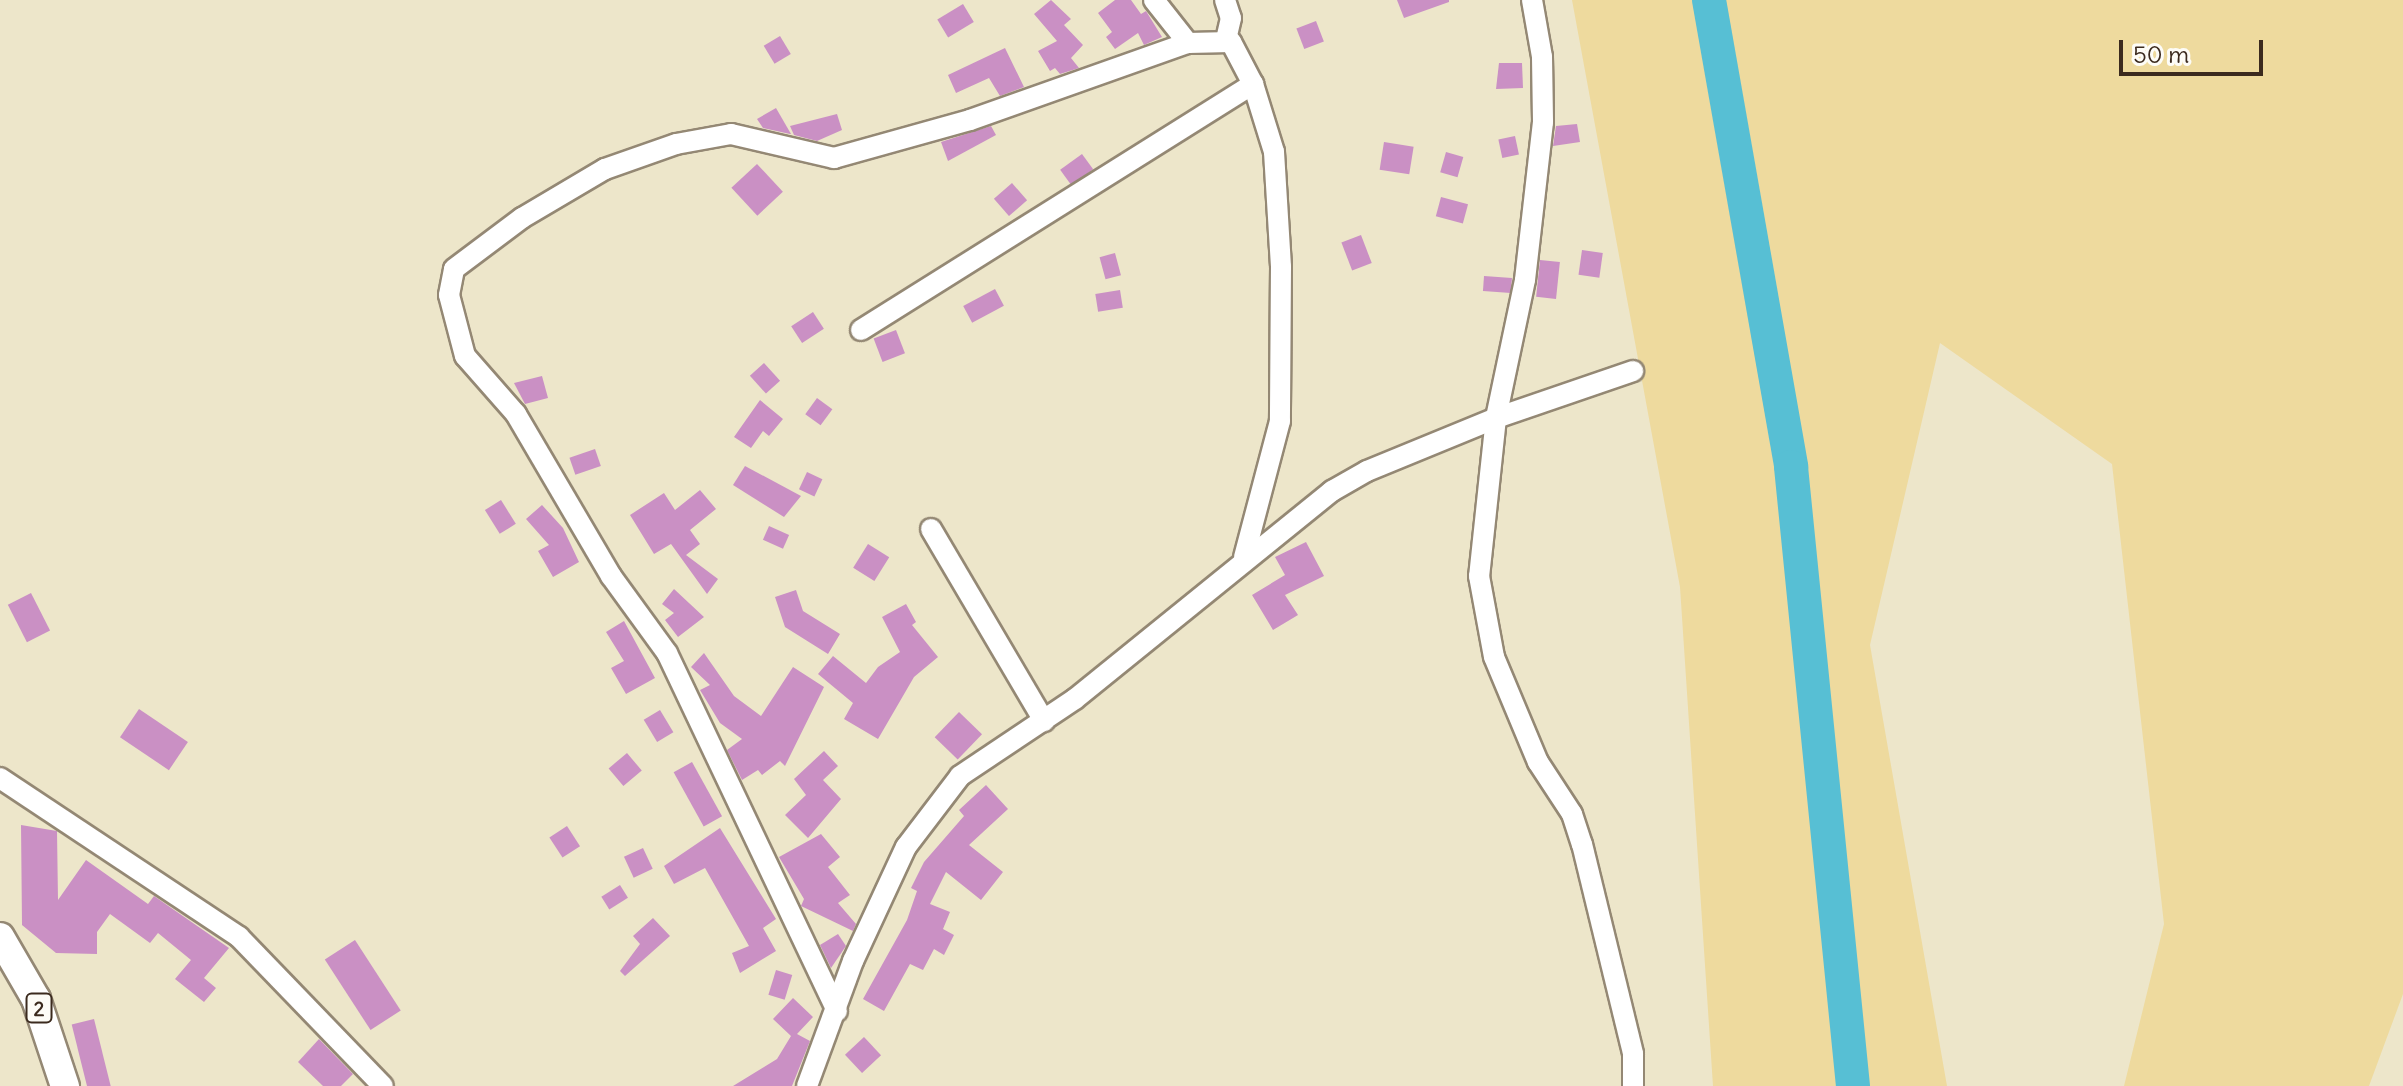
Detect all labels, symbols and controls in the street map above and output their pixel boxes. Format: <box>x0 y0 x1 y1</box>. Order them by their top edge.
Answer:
scale bar <box>2123 24 2267 74</box>
text: 50 m <box>2133 39 2189 69</box>
road number: 2 <box>25 992 53 1024</box>

